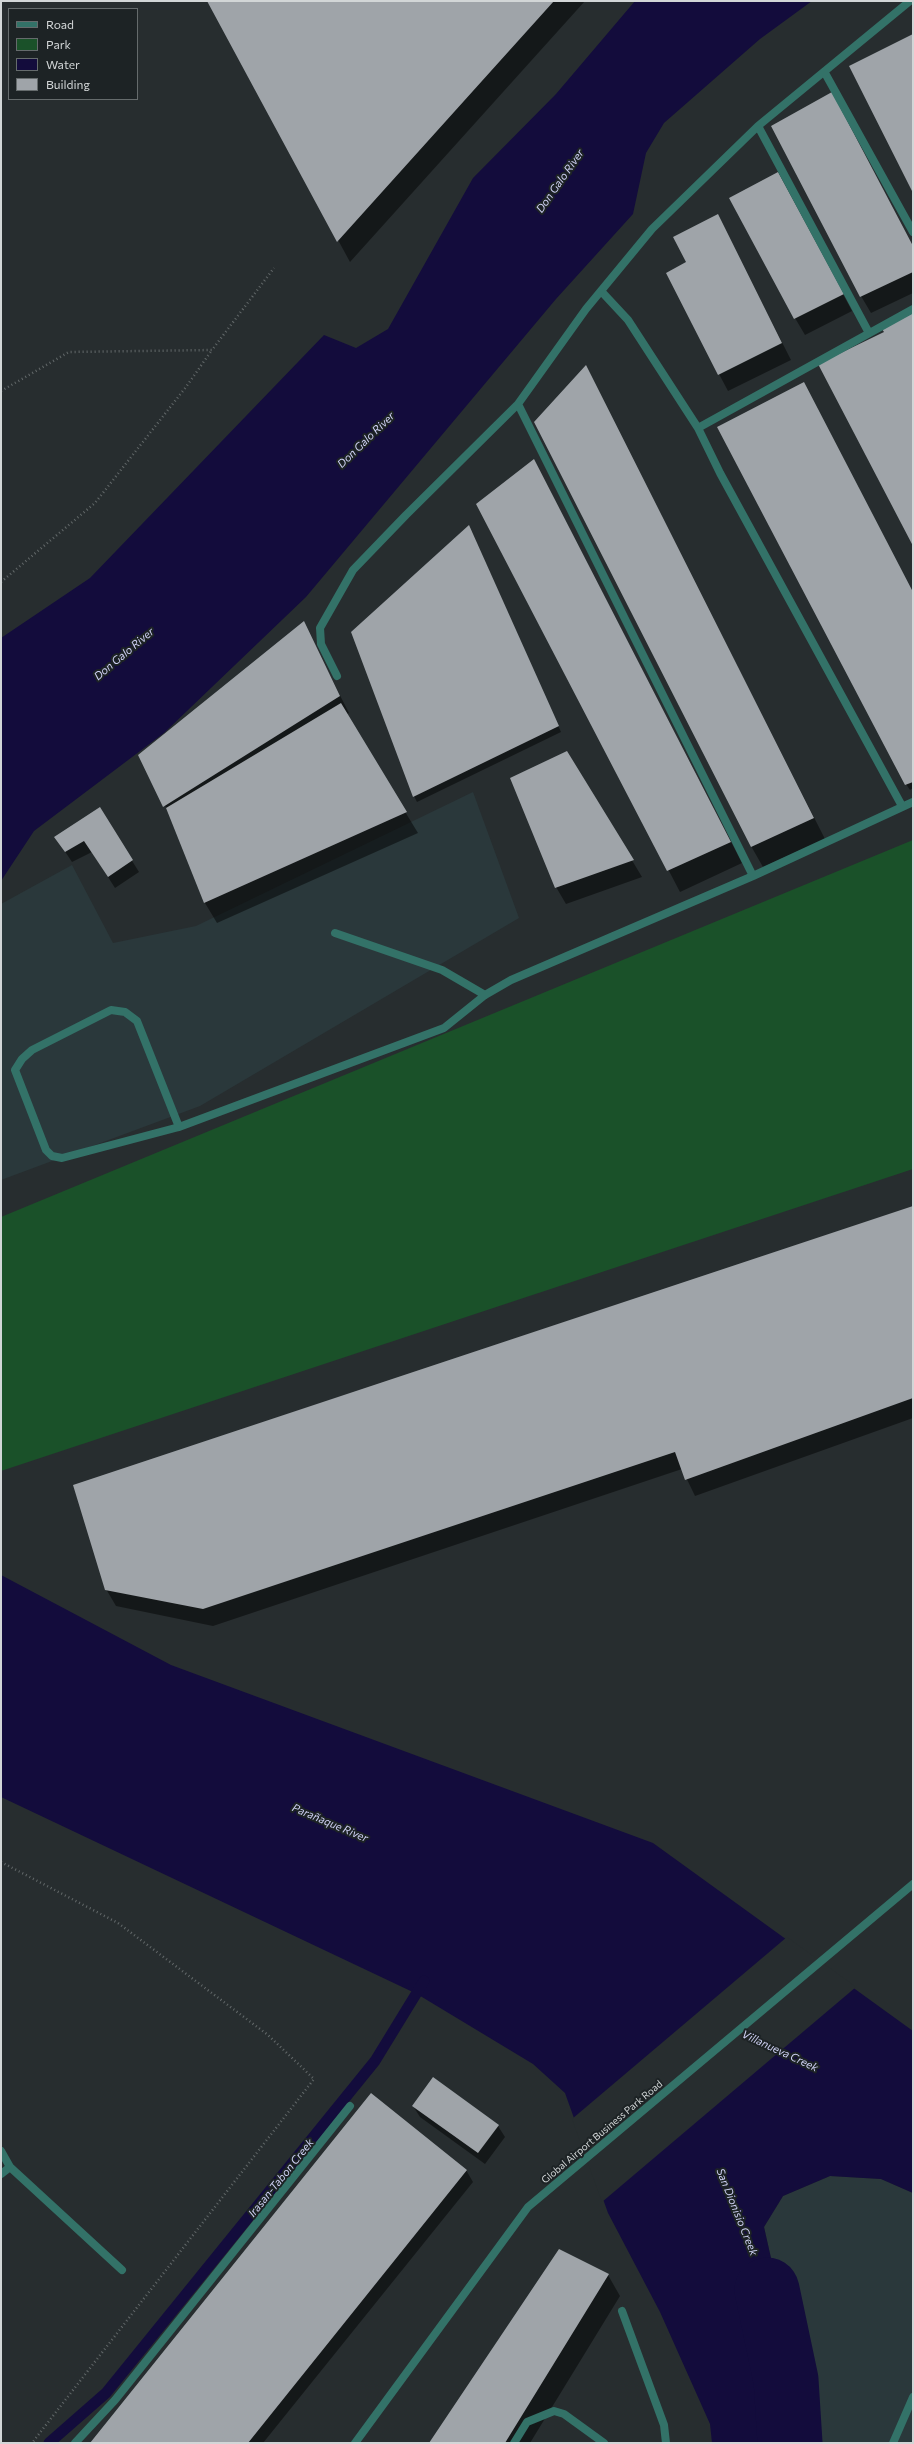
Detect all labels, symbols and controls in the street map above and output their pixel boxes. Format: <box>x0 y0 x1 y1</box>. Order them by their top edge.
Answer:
legend <box>8 8 138 100</box>
text: Road <box>46 17 74 31</box>
text: Park <box>46 37 71 51</box>
text: Water <box>46 57 80 71</box>
text: Building <box>46 77 90 91</box>
water label: Don Galo River <box>533 147 587 215</box>
water label: Don Galo River <box>335 409 397 471</box>
water label: Don Galo River <box>91 625 157 683</box>
water label: Parañaque River <box>290 1801 370 1845</box>
water label: Villanueva Creek <box>740 2028 820 2074</box>
street label: Global Airport Business Park Road <box>539 2078 665 2186</box>
water label: Irasan-Tabon Creek <box>245 2136 317 2220</box>
water label: San Dionisio Creek <box>713 2166 761 2258</box>

